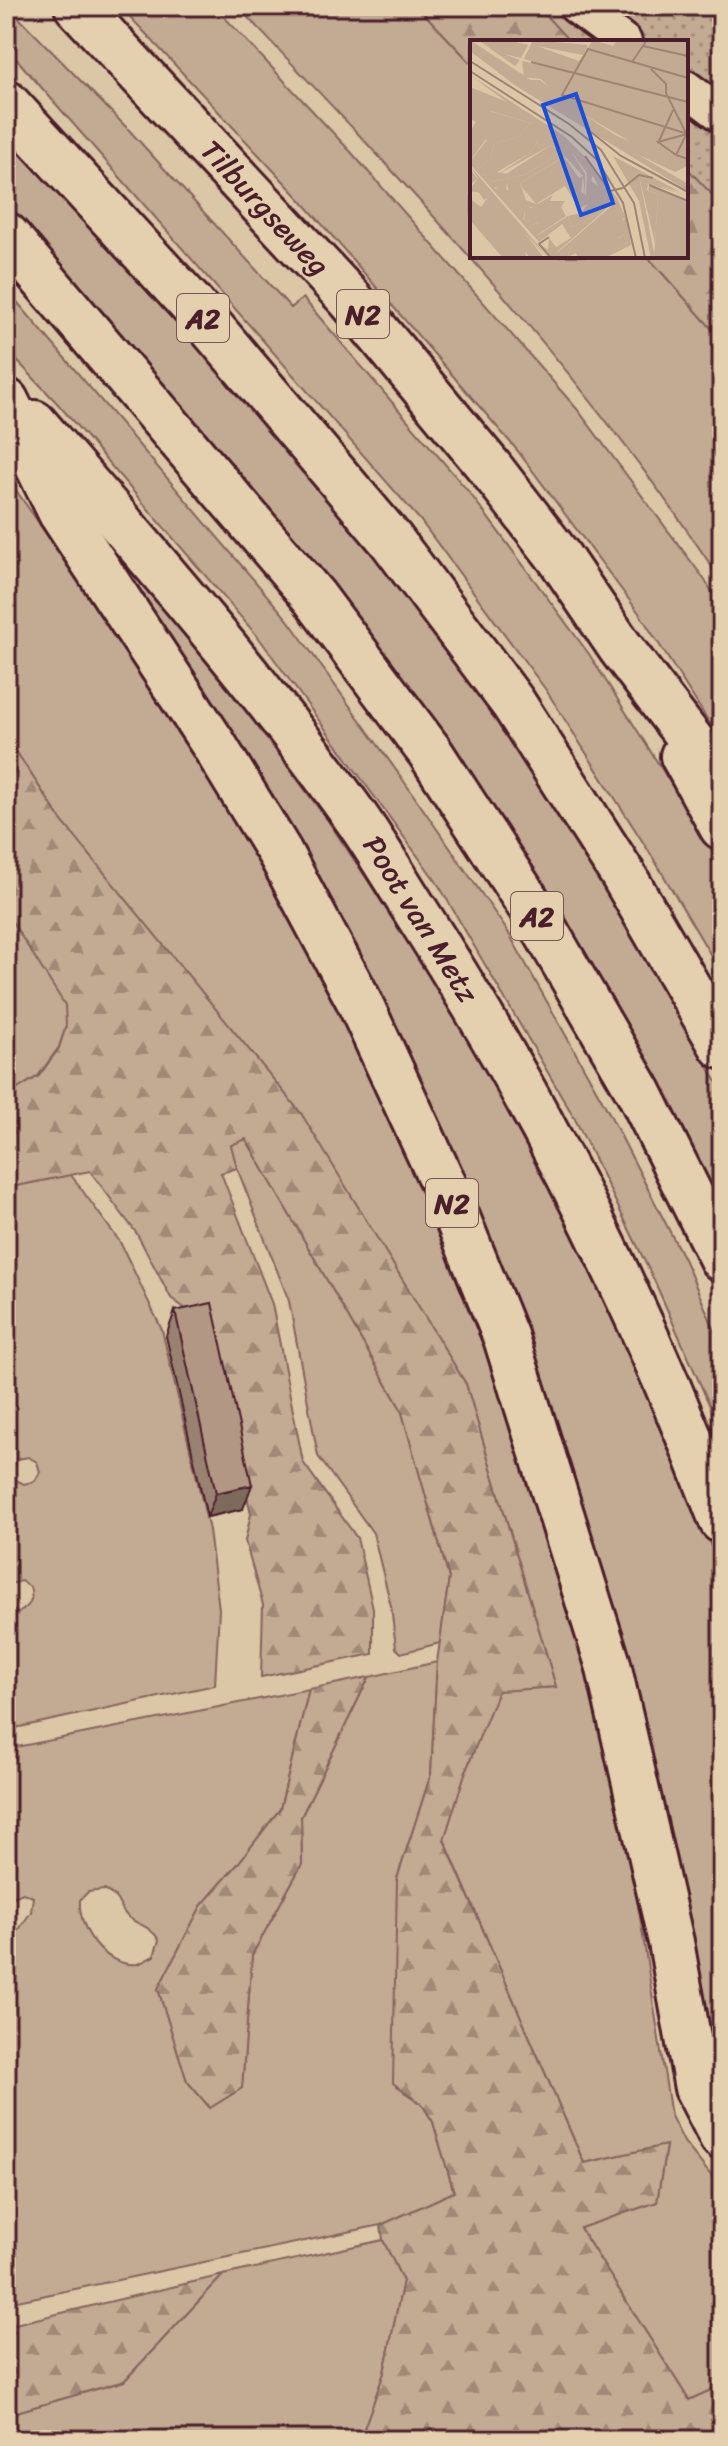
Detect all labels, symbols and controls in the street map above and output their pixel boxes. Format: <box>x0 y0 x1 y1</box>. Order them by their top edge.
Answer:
inset map <box>470 40 688 258</box>
street label: Tilburgseweg <box>187 126 344 290</box>
road number: N2 <box>337 290 389 338</box>
road number: A2 <box>177 294 229 342</box>
street label: Poot van Metz <box>348 824 494 1014</box>
road number: A2 <box>511 892 563 940</box>
road number: N2 <box>426 1179 478 1227</box>

